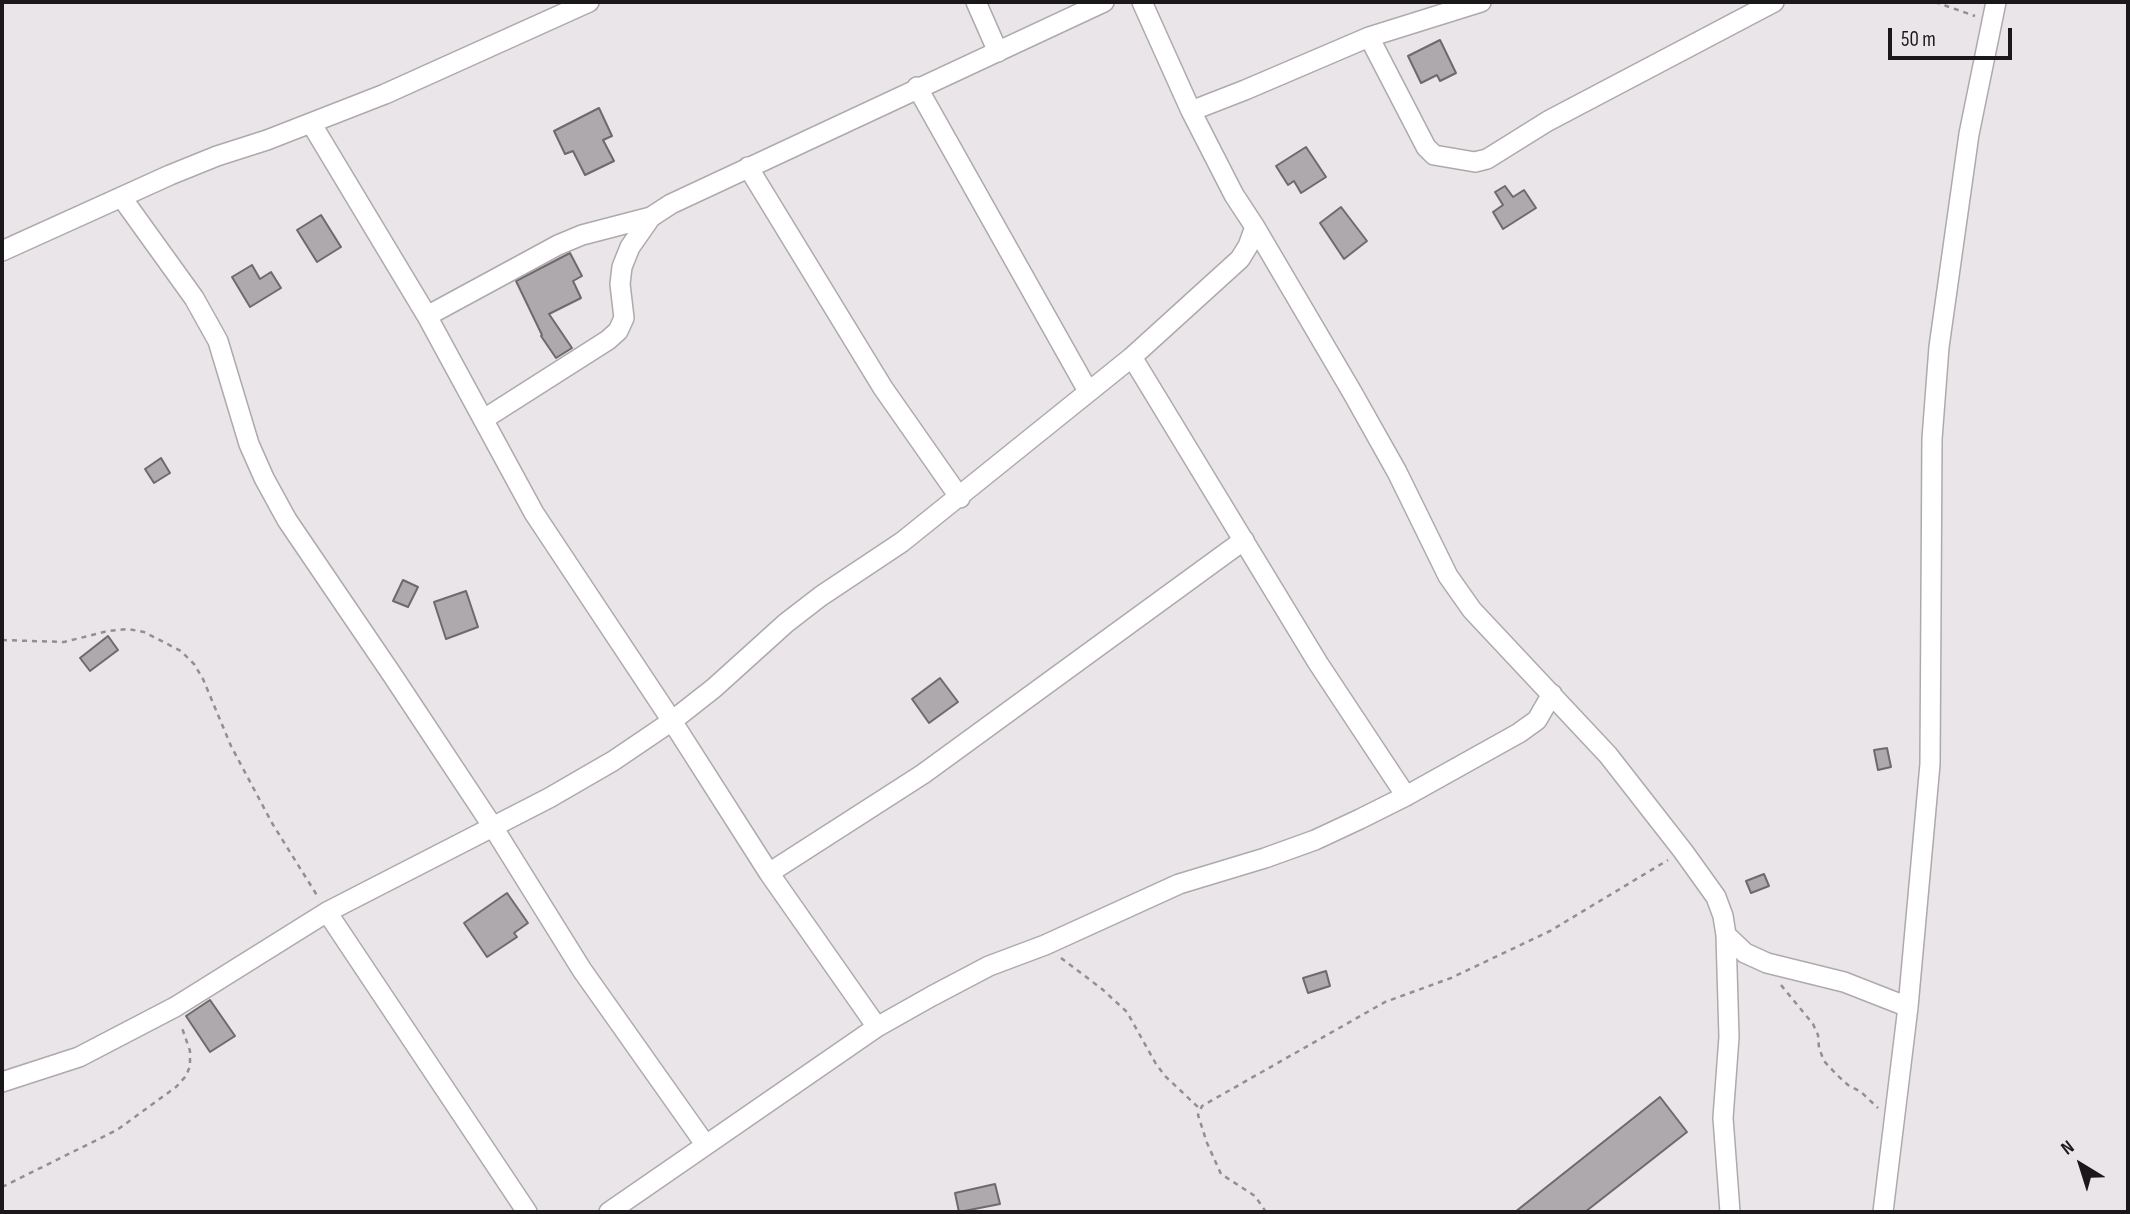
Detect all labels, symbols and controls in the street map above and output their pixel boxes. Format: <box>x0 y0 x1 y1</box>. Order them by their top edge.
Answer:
scale bar <box>1892 14 2016 58</box>
text: 50 m <box>1901 27 1936 52</box>
north arrow <box>2046 1130 2116 1200</box>
text: N <box>2057 1136 2079 1160</box>

